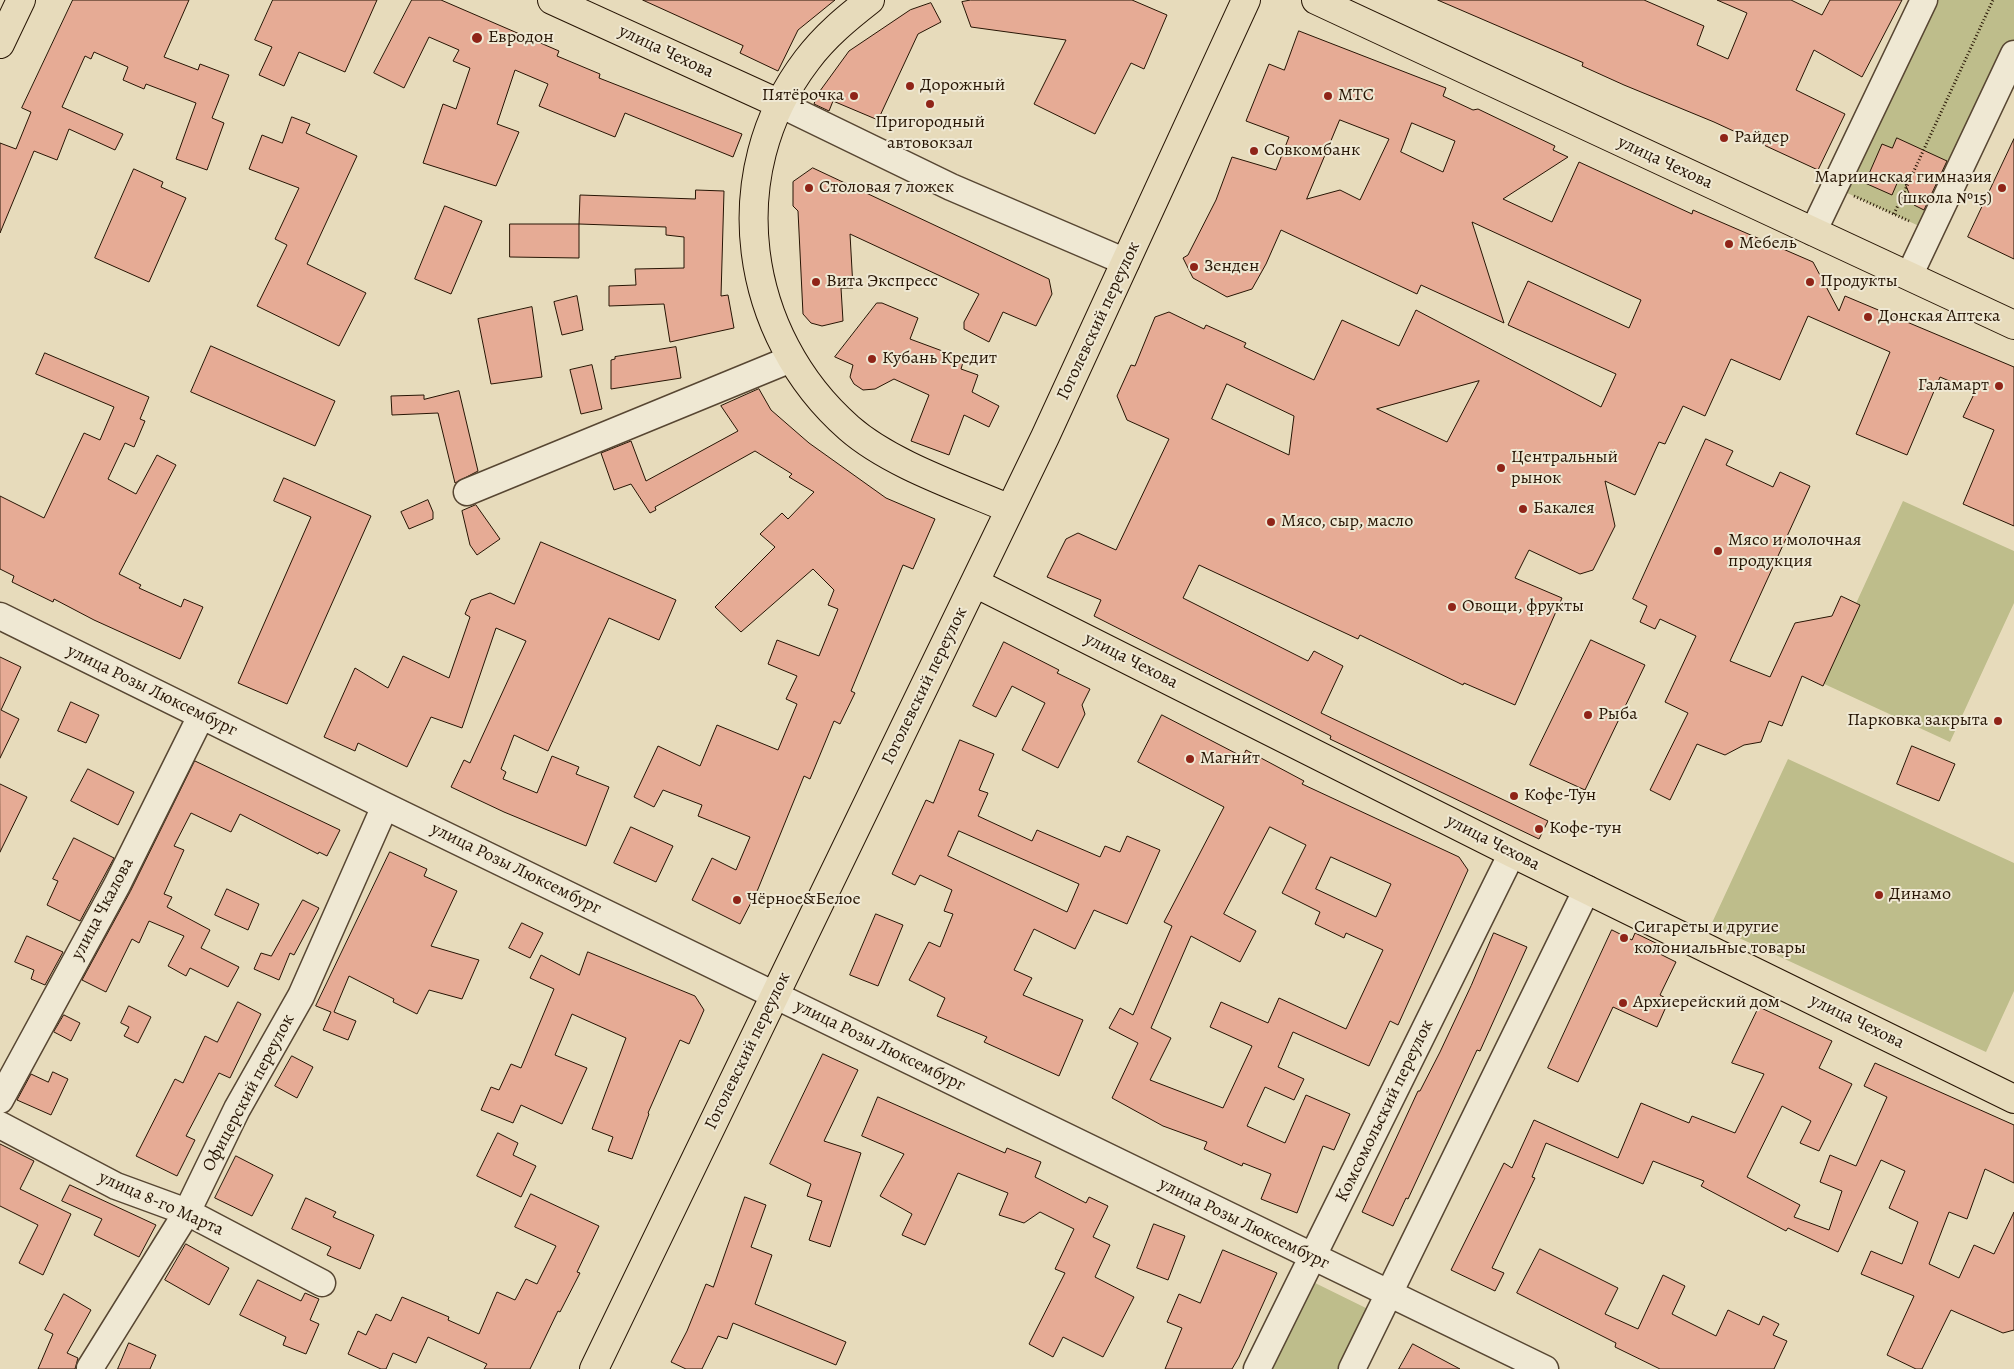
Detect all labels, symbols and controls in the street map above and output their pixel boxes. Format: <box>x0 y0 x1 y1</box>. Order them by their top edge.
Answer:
street label: улица Чехова <box>615 21 717 83</box>
place label: Евродон <box>488 27 554 49</box>
marker: Евродон <box>470 31 484 45</box>
place label: Дорожный <box>920 75 1005 97</box>
marker: Дорожный <box>904 80 916 92</box>
place label: Пятёрочка <box>762 85 844 107</box>
place label: МТС <box>1338 85 1374 107</box>
marker: Пятёрочка <box>848 90 860 102</box>
marker: МТС <box>1322 90 1334 102</box>
marker: Пригородный автовокзал <box>924 98 936 110</box>
place label: Пригородный автовокзал <box>875 112 985 154</box>
place label: Райдер <box>1734 127 1789 149</box>
street label: улица Чехова <box>1614 132 1716 194</box>
marker: Райдер <box>1718 132 1730 144</box>
place label: Совкомбанк <box>1264 140 1360 162</box>
marker: Совкомбанк <box>1248 145 1260 157</box>
place label: Мариинская гимназия (школа №15) <box>1814 167 1992 210</box>
place label: Столовая 7 ложек <box>819 177 954 199</box>
marker: Столовая 7 ложек <box>803 182 815 194</box>
marker: Мариинская гимназия (школа №15) <box>1996 182 2008 194</box>
place label: Мебель <box>1739 233 1797 255</box>
street label: Гоголевский переулок <box>1053 238 1145 404</box>
marker: Мебель <box>1723 238 1735 250</box>
place label: Зенден <box>1204 256 1260 278</box>
marker: Зенден <box>1188 261 1200 273</box>
place label: Вита Экспресс <box>826 271 938 293</box>
place label: Продукты <box>1820 271 1898 293</box>
marker: Вита Экспресс <box>810 276 822 288</box>
marker: Продукты <box>1804 276 1816 288</box>
place label: Донская Аптека <box>1878 306 2000 328</box>
marker: Донская Аптека <box>1862 311 1874 323</box>
place label: Кубань Кредит <box>882 348 997 370</box>
marker: Кубань Кредит <box>866 353 878 365</box>
place label: Галамарт <box>1918 375 1989 397</box>
marker: Галамарт <box>1993 380 2005 392</box>
place label: Центральный рынок <box>1511 447 1618 489</box>
marker: Центральный рынок <box>1495 462 1507 474</box>
place label: Бакалея <box>1533 498 1595 520</box>
marker: Бакалея <box>1517 503 1529 515</box>
place label: Мясо, сыр, масло <box>1281 511 1413 533</box>
marker: Мясо, сыр, масло <box>1265 516 1277 528</box>
place label: Мясо и молочная продукция <box>1728 530 1862 572</box>
marker: Мясо и молочная продукция <box>1712 545 1724 557</box>
place label: Овощи, фрукты <box>1462 596 1584 618</box>
marker: Овощи, фрукты <box>1446 601 1458 613</box>
street label: Гоголевский переулок <box>877 604 973 768</box>
street label: улица Чехова <box>1081 628 1181 694</box>
street label: улица Розы Люксембург <box>63 640 241 742</box>
place label: Рыба <box>1598 704 1637 726</box>
marker: Рыба <box>1582 709 1594 721</box>
place label: Парковка закрыта <box>1847 710 1988 732</box>
marker: Парковка закрыта <box>1992 715 2004 727</box>
place label: Магнит <box>1200 748 1260 770</box>
marker: Магнит <box>1184 753 1196 765</box>
place label: Кофе-Тун <box>1524 785 1596 807</box>
marker: Кофе-Тун <box>1508 790 1520 802</box>
street label: улица Чехова <box>1443 810 1543 876</box>
street label: улица Розы Люксембург <box>427 818 605 920</box>
place label: Кофе-тун <box>1549 818 1622 840</box>
marker: Кофе-тун <box>1533 823 1545 835</box>
street label: улица Чкалова <box>67 854 139 964</box>
place label: Динамо <box>1889 884 1951 906</box>
place label: Чёрное&Белое <box>747 889 861 911</box>
marker: Динамо <box>1873 889 1885 901</box>
marker: Чёрное&Белое <box>731 894 743 906</box>
place label: Сигареты и другие колониальные товары <box>1634 917 1806 960</box>
marker: Сигареты и другие колониальные товары <box>1618 932 1630 944</box>
street label: Гоголевский переулок <box>700 969 796 1133</box>
street label: улица Чехова <box>1806 990 1908 1054</box>
place label: Архиерейский дом <box>1633 992 1780 1014</box>
street label: улица Розы Люксембург <box>791 995 969 1097</box>
marker: Архиерейский дом <box>1617 997 1629 1009</box>
street label: Офицерский переулок <box>198 1011 300 1175</box>
street label: Комсомольский переулок <box>1331 1016 1439 1206</box>
street label: улица 8-го Марта <box>95 1167 227 1241</box>
street label: улица Розы Люксембург <box>1155 1173 1333 1275</box>

